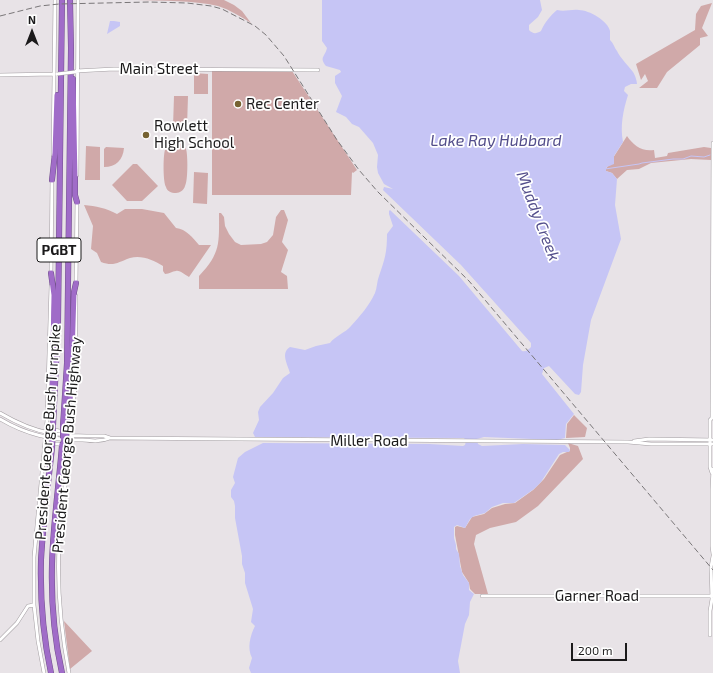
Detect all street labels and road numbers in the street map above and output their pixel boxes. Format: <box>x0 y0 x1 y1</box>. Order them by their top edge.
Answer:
street label: Main Street <box>120 60 198 78</box>
road number: PGBT <box>37 238 81 262</box>
street label: President George Bush Turnpike <box>31 324 65 540</box>
street label: President George Bush Highway <box>49 336 85 554</box>
street label: Miller Road <box>330 432 408 450</box>
street label: Garner Road <box>555 587 639 605</box>

